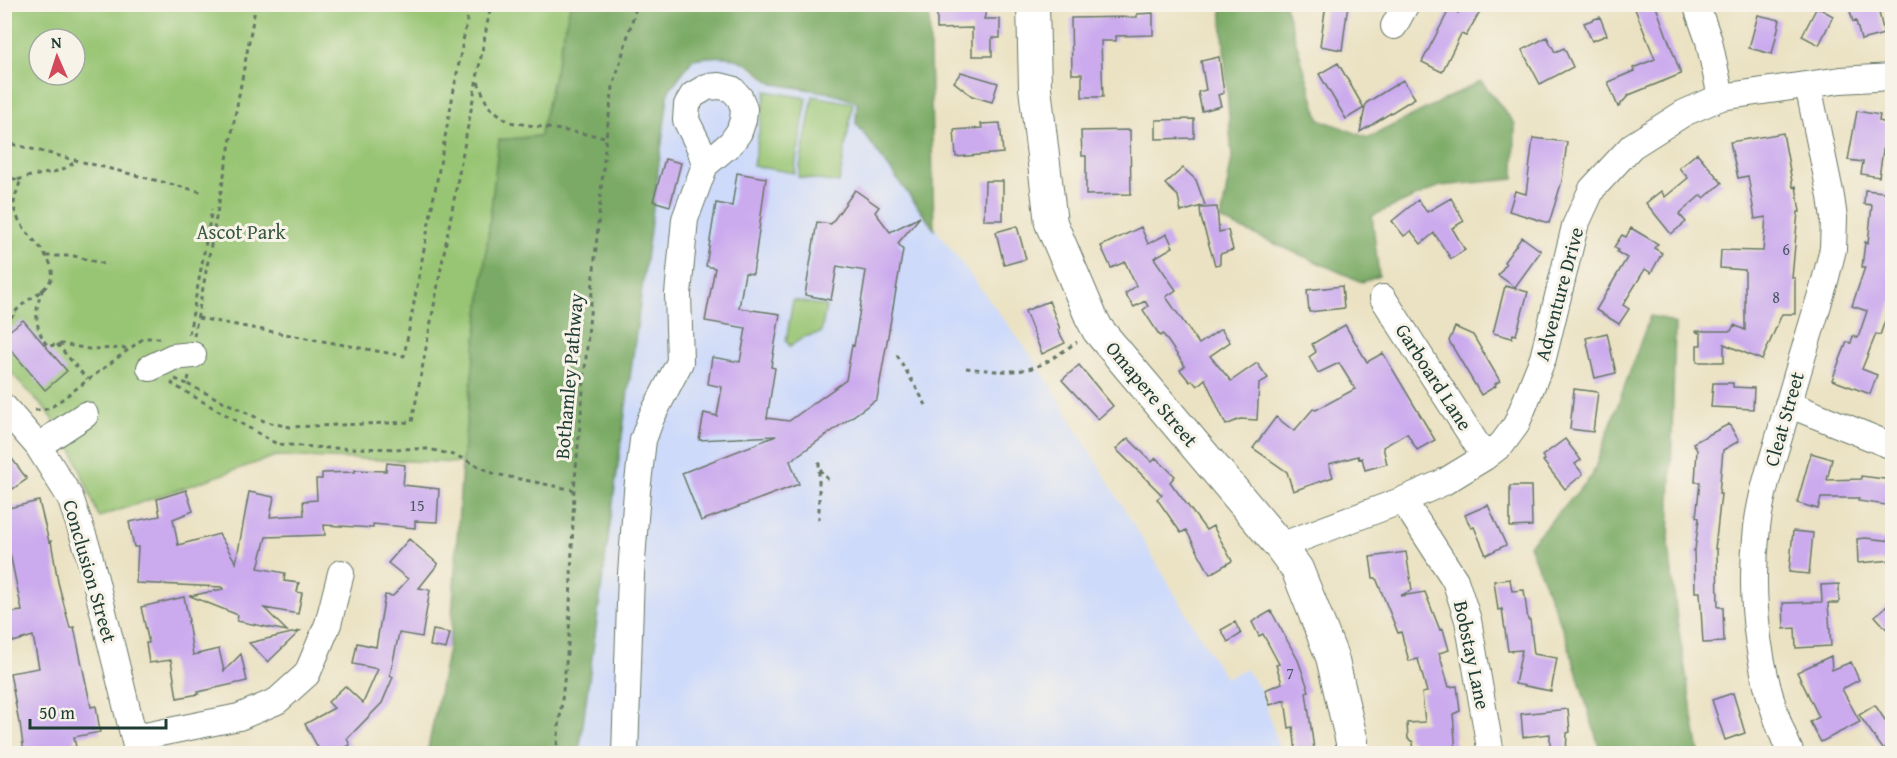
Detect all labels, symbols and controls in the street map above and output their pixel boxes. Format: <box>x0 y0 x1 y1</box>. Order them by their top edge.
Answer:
north arrow <box>27 27 87 87</box>
text: N <box>50 30 62 54</box>
park label: Ascot Park <box>196 217 286 246</box>
street label: Adventure Drive <box>1527 224 1590 364</box>
house number: 6 <box>1782 237 1790 261</box>
house number: 8 <box>1772 285 1780 309</box>
street label: Bothamley Pathway <box>547 292 590 460</box>
street label: Garboard Lane <box>1389 317 1480 436</box>
street label: Omapere Street <box>1099 334 1205 453</box>
street label: Cleat Street <box>1756 368 1811 470</box>
house number: 15 <box>409 493 425 517</box>
street label: Conclusion Street <box>56 496 125 646</box>
street label: Bobstay Lane <box>1447 598 1498 712</box>
house number: 7 <box>1286 661 1294 685</box>
scale bar <box>30 692 166 730</box>
text: 50 m <box>39 699 75 726</box>

